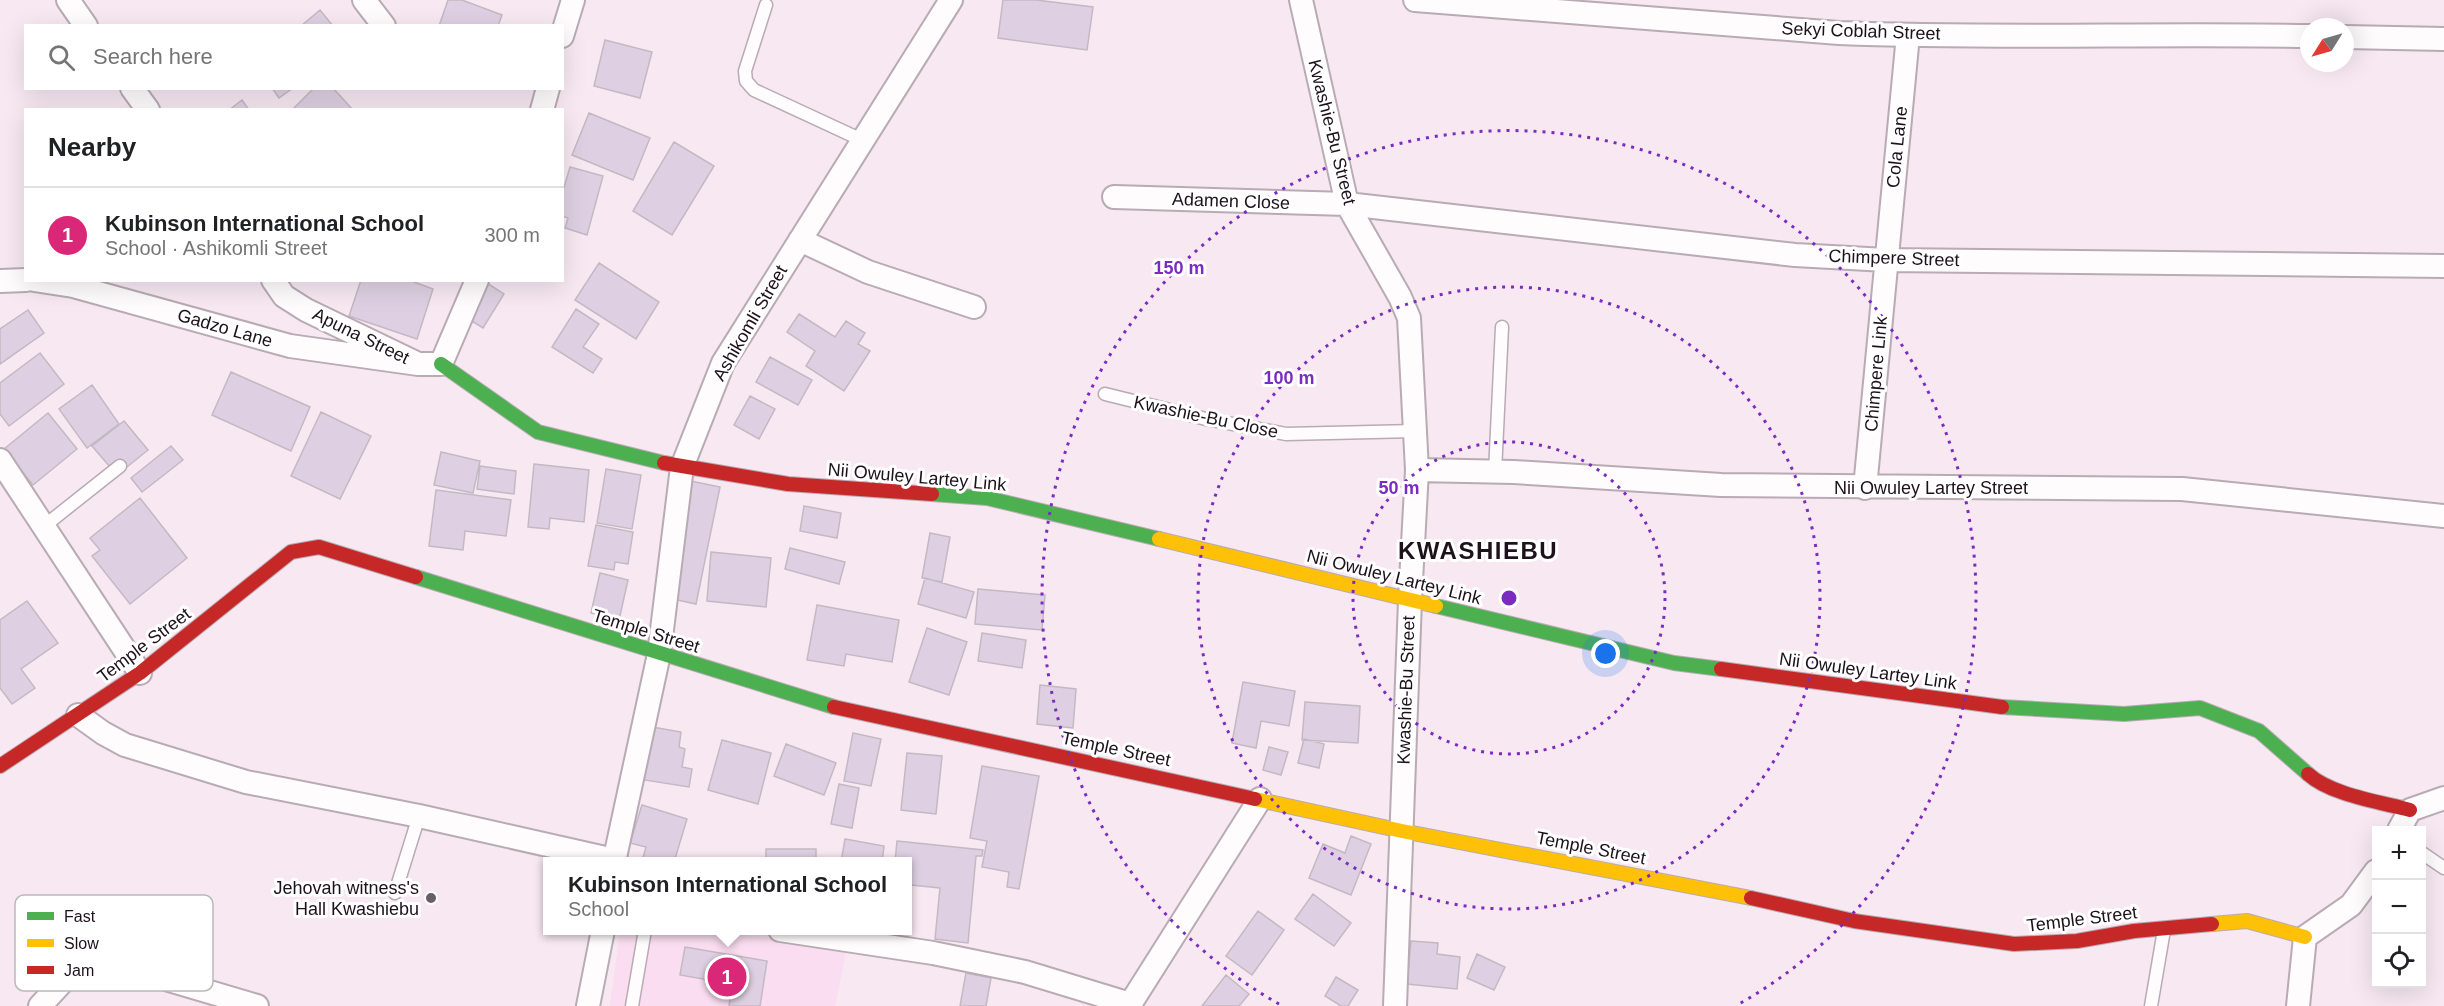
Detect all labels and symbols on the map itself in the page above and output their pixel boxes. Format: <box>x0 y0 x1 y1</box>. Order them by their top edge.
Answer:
street label: Sekyi Coblah Street <box>1781 18 1941 44</box>
north arrow <box>2300 18 2354 72</box>
street label: Kwashie-Bu Street <box>1304 57 1360 207</box>
street label: Cola Lane <box>1883 105 1911 189</box>
street label: Adamen Close <box>1172 189 1290 213</box>
street label: Chimpere Street <box>1828 246 1960 270</box>
text: 150 m <box>1153 258 1205 278</box>
street label: Ashikomli Street <box>709 262 791 384</box>
street label: Apuna Street <box>309 304 413 368</box>
street label: Gadzo Lane <box>175 305 275 351</box>
street label: Chimpere Link <box>1861 314 1891 433</box>
text: 100 m <box>1263 368 1315 388</box>
street label: Kwashie-Bu Close <box>1132 392 1280 442</box>
street label: Nii Owuley Lartey Link <box>827 459 1008 495</box>
text: 50 m <box>1378 478 1420 498</box>
street label: Nii Owuley Lartey Street <box>1834 478 2028 498</box>
district label: KWASHIEBU <box>1398 537 1558 564</box>
street label: Nii Owuley Lartey Link <box>1305 546 1484 609</box>
centre of rings <box>1499 588 1519 608</box>
street label: Temple Street <box>94 604 194 686</box>
street label: Temple Street <box>590 605 702 657</box>
street label: Kwashie-Bu Street <box>1393 615 1419 765</box>
your location <box>1591 639 1620 668</box>
street label: Nii Owuley Lartey Link <box>1778 649 1959 694</box>
street label: Temple Street <box>1060 728 1172 770</box>
street label: Temple Street <box>1535 828 1647 868</box>
place label: Jehovah witness's Hall Kwashiebu <box>273 878 419 919</box>
marker: Jehovah witness's Hall Kwashiebu <box>424 891 438 905</box>
legend <box>15 895 213 991</box>
street label: Temple Street <box>2026 902 2138 936</box>
text: Fast <box>64 908 96 925</box>
text: Slow <box>64 935 99 952</box>
pin: 1 <box>708 954 746 1000</box>
text: Jam <box>64 962 94 979</box>

